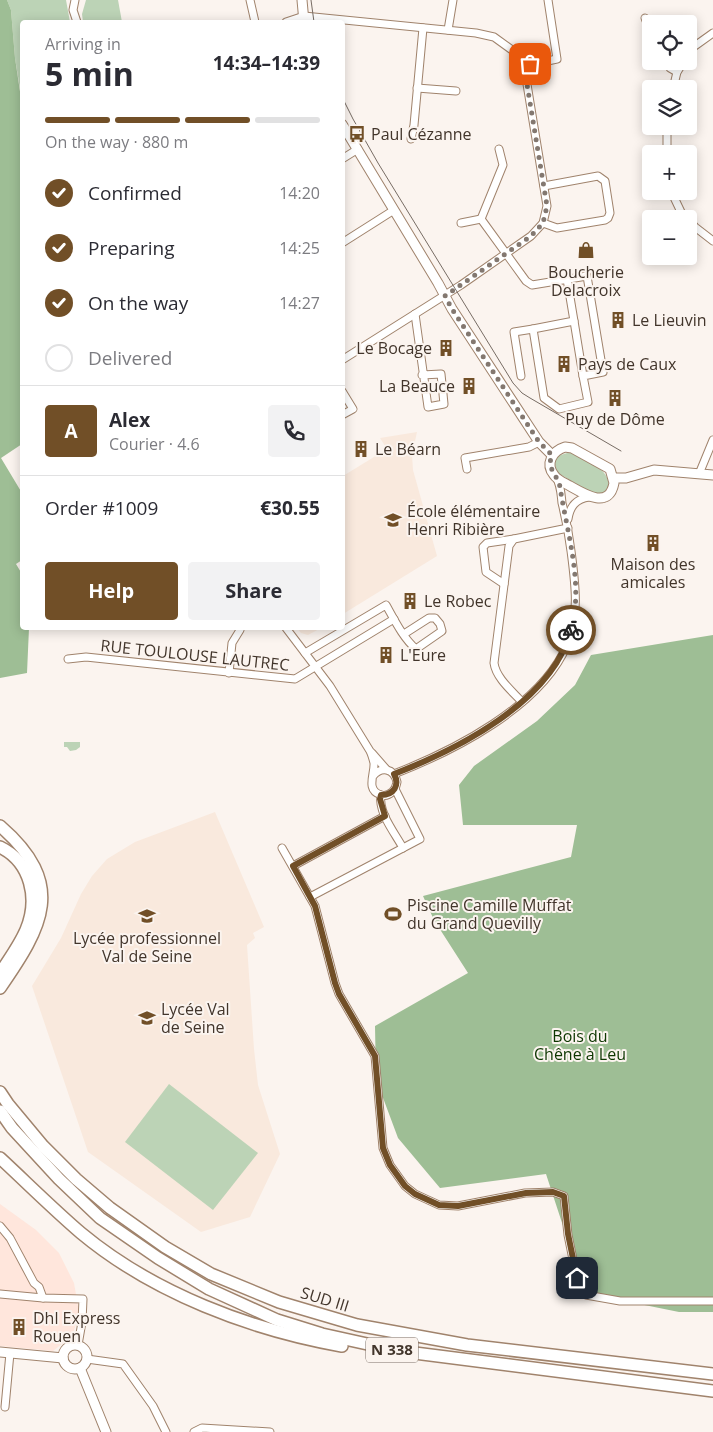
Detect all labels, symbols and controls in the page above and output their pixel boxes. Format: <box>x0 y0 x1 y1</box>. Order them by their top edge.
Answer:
map controls <box>642 15 697 265</box>
button: locate <box>642 15 697 70</box>
text: Arriving in <box>45 33 121 55</box>
pin <box>509 43 551 85</box>
text: 14:34–14:39 <box>213 50 320 76</box>
icon: bag <box>516 50 544 78</box>
text: 5 min <box>45 52 134 95</box>
button: layers <box>642 80 697 135</box>
place label: Paul Cézanne <box>371 123 472 145</box>
bus stop icon: Paul Cézanne <box>347 124 367 144</box>
text: On the way · 880 m <box>45 131 188 153</box>
button: + <box>642 145 697 200</box>
icon: check <box>45 179 73 207</box>
text: Confirmed <box>88 180 182 206</box>
text: 14:20 <box>279 182 320 204</box>
button: − <box>642 210 697 265</box>
icon: check <box>45 234 73 262</box>
text: Preparing <box>88 235 175 261</box>
text: 14:25 <box>279 237 320 259</box>
shop icon: Boucherie Delacroix <box>576 240 596 260</box>
place label: Boucherie Delacroix <box>548 261 624 301</box>
icon: check <box>45 289 73 317</box>
text: On the way <box>88 290 188 316</box>
text: 14:27 <box>279 292 320 314</box>
place label: Le Lieuvin <box>632 309 707 331</box>
building icon: Le Lieuvin <box>608 310 628 330</box>
place label: Le Bocage <box>356 337 432 359</box>
building icon: Le Bocage <box>436 338 456 358</box>
text: Delivered <box>88 345 172 371</box>
place label: Pays de Caux <box>578 353 677 375</box>
building icon: Pays de Caux <box>554 354 574 374</box>
place label: La Beauce <box>379 375 455 397</box>
building icon: La Beauce <box>459 376 479 396</box>
building icon: Puy de Dôme <box>605 388 625 408</box>
button: phone <box>268 405 320 457</box>
text: Alex <box>109 407 150 433</box>
place label: Puy de Dôme <box>565 408 665 430</box>
text: A <box>64 418 78 444</box>
text: Courier · 4.6 <box>109 433 200 455</box>
place label: Le Béarn <box>375 438 441 460</box>
building icon: Le Béarn <box>351 439 371 459</box>
text: Order #1009 <box>45 495 158 521</box>
text: €30.55 <box>260 495 320 521</box>
place label: École élémentaire Henri Ribière <box>407 500 540 540</box>
school or university icon: École élémentaire Henri Ribière <box>383 510 403 530</box>
building icon: Maison des amicales <box>643 533 663 553</box>
place label: Maison des amicales <box>611 553 695 593</box>
button: Help <box>45 562 178 620</box>
button: Share <box>188 562 320 620</box>
place label: Le Robec <box>424 590 492 612</box>
building icon: Le Robec <box>400 591 420 611</box>
courier <box>546 605 596 655</box>
icon: bike <box>557 616 585 644</box>
street label: RUE TOULOUSE LAUTREC <box>100 634 290 676</box>
place label: L'Eure <box>400 644 446 666</box>
building icon: L'Eure <box>376 645 396 665</box>
place label: Piscine Camille Muffat du Grand Quevilly <box>407 894 572 934</box>
sports icon: Piscine Camille Muffat du Grand Quevilly <box>383 904 403 924</box>
school or university icon: Lycée professionnel Val de Seine <box>137 906 157 926</box>
place label: Lycée professionnel Val de Seine <box>73 927 221 967</box>
place label: Lycée Val de Seine <box>161 998 230 1038</box>
school or university icon: Lycée Val de Seine <box>137 1008 157 1028</box>
park label: Bois du Chêne à Leu <box>534 1025 626 1065</box>
pin <box>556 1257 598 1299</box>
icon: home <box>563 1264 591 1292</box>
street label: SUD III <box>298 1281 352 1317</box>
place label: Dhl Express Rouen <box>33 1307 120 1347</box>
building icon: Dhl Express Rouen <box>9 1317 29 1337</box>
road number: N 338 <box>366 1338 418 1362</box>

